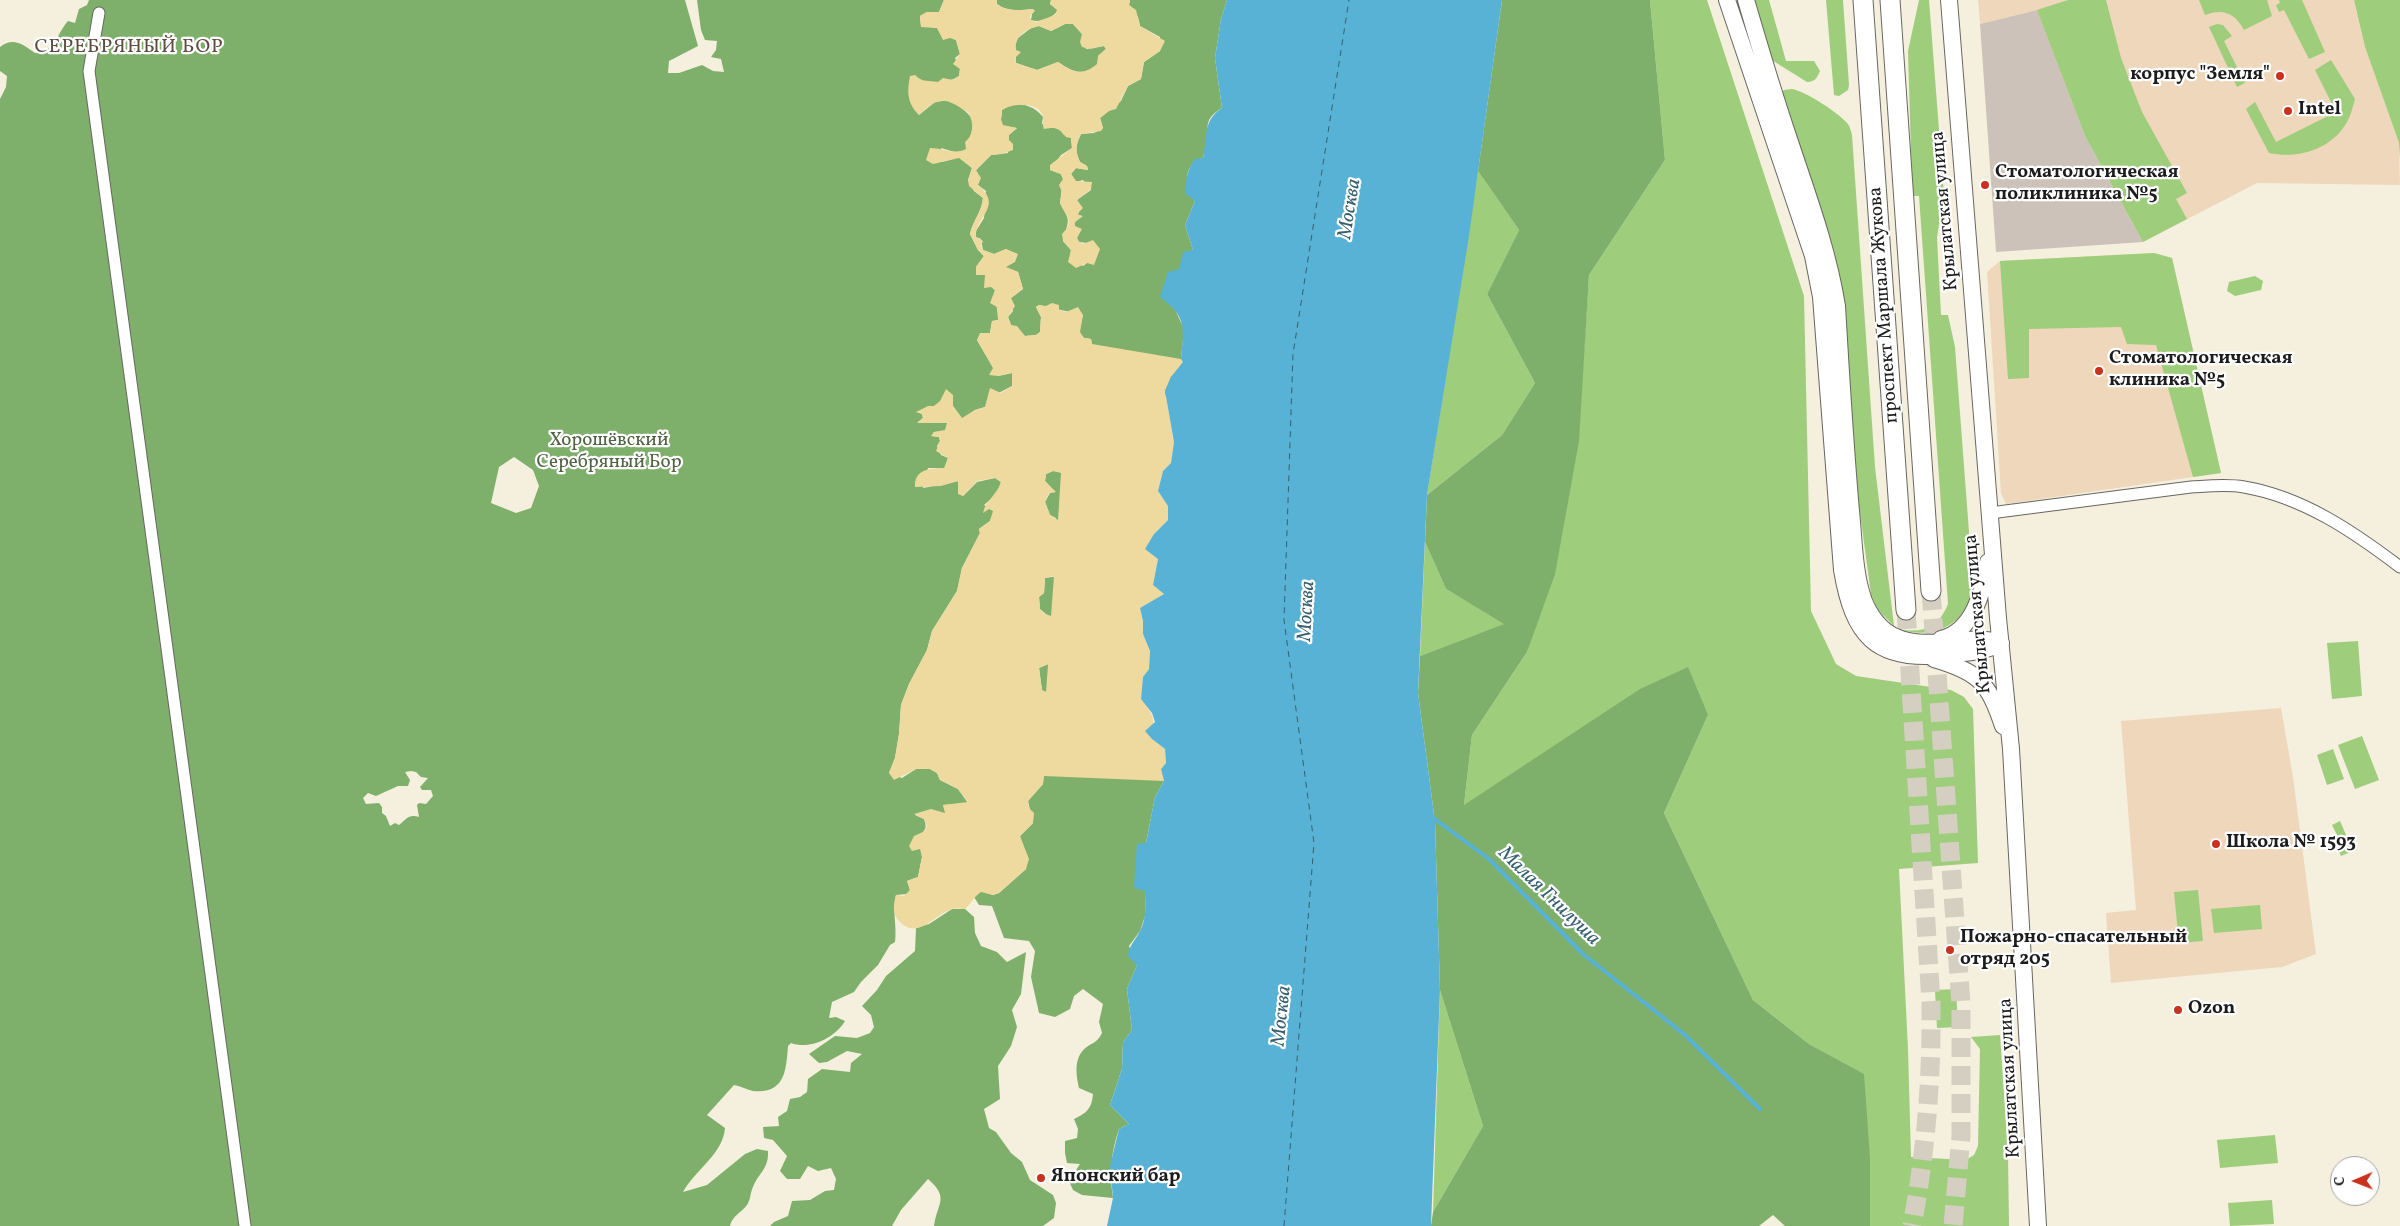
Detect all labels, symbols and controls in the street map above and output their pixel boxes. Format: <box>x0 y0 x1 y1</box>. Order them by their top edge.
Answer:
district label: СЕРЕБРЯНЫЙ БОР <box>33 36 225 60</box>
place label: корпус "Земля" <box>2130 65 2270 87</box>
marker: корпус "Земля" <box>2274 70 2286 82</box>
place label: Intel <box>2298 100 2341 122</box>
marker: Intel <box>2282 105 2294 117</box>
street label: Крылатская улица <box>1928 130 1964 292</box>
place label: Стоматологическая поликлиника №5 <box>1995 163 2179 207</box>
water label: Москва <box>1334 177 1368 241</box>
marker: Стоматологическая поликлиника №5 <box>1979 179 1991 191</box>
street label: проспект Маршала Жукова <box>1865 186 1905 424</box>
place label: Стоматологическая клиника №5 <box>2109 349 2293 393</box>
marker: Стоматологическая клиника №5 <box>2093 365 2105 377</box>
park label: Хорошёвский Серебряный Бор <box>536 431 682 475</box>
street label: Крылатская улица <box>1961 533 1997 695</box>
water label: Москва <box>1294 580 1322 642</box>
place label: Школа № 1593 <box>2226 833 2356 855</box>
marker: Школа № 1593 <box>2210 838 2222 850</box>
water label: Малая Гнилуша <box>1492 842 1604 952</box>
place label: Пожарно-спасательный отряд 205 <box>1960 928 2187 972</box>
marker: Пожарно-спасательный отряд 205 <box>1944 944 1956 956</box>
water label: Москва <box>1268 985 1298 1047</box>
street label: Крылатская улица <box>1995 997 2027 1159</box>
place label: Ozon <box>2188 999 2235 1021</box>
marker: Ozon <box>2172 1004 2184 1016</box>
north arrow <box>2330 1156 2380 1206</box>
place label: Японский бар <box>1051 1167 1180 1189</box>
marker: Японский бар <box>1035 1172 1047 1184</box>
text: С <box>2331 1177 2350 1186</box>

